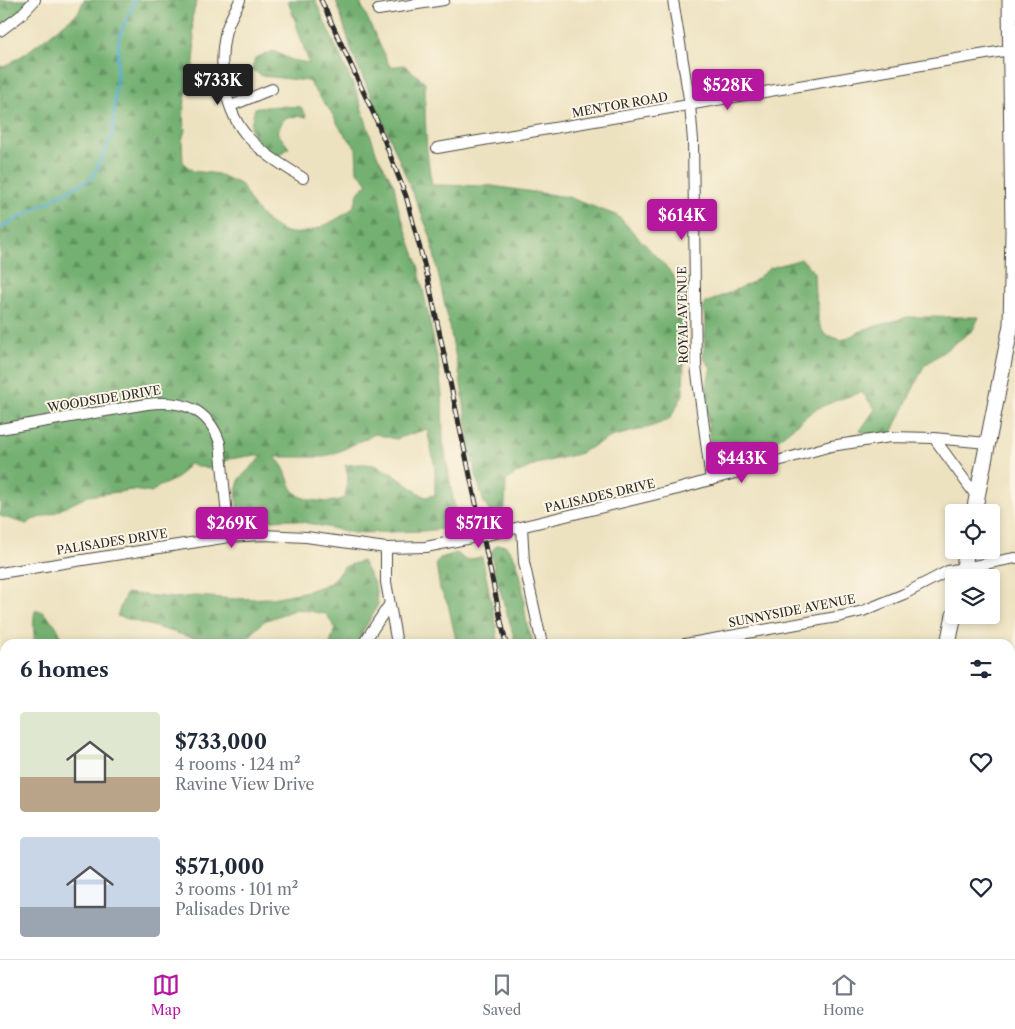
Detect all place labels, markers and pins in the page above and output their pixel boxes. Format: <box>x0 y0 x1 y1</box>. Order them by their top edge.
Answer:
pin: $733K <box>183 64 253 106</box>
pin: $528K <box>693 68 763 111</box>
pin: $614K <box>647 198 717 241</box>
pin: $443K <box>707 442 777 484</box>
pin: $269K <box>197 506 267 549</box>
pin: $571K <box>444 506 514 549</box>

